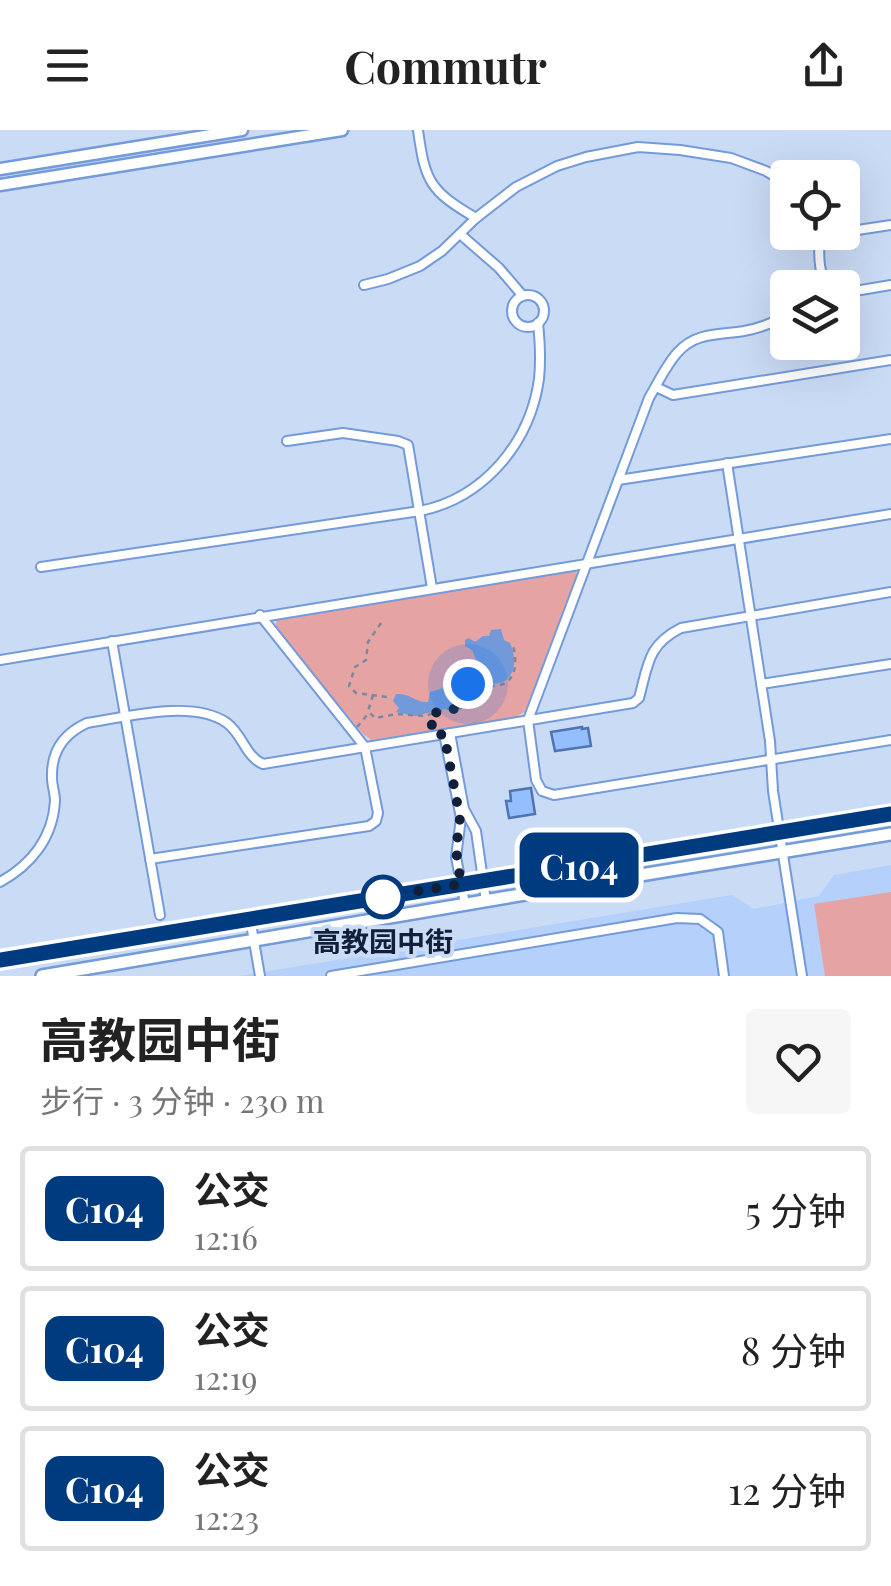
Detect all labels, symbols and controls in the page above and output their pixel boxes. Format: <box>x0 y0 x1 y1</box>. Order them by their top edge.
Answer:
text: Commutr <box>344 35 547 95</box>
icon: menu <box>40 38 95 93</box>
icon: share <box>796 38 851 93</box>
map controls <box>770 160 860 360</box>
button: locate <box>770 160 860 250</box>
button: layers <box>770 270 860 360</box>
your location <box>443 659 493 709</box>
line badge: C104 <box>509 832 649 898</box>
text: C104 <box>540 842 618 889</box>
marker: 高教园中街 <box>362 876 404 918</box>
place label: 高教园中街 <box>313 922 453 959</box>
text: 高教园中街 <box>40 1006 280 1070</box>
button: heart <box>746 1009 851 1114</box>
text: 步行 · 3 分钟 · 230 m <box>40 1078 325 1121</box>
text: 公交 <box>194 1163 270 1214</box>
text: 5 分钟 <box>745 1184 846 1235</box>
text: C104 <box>65 1185 144 1232</box>
text: 12:16 <box>194 1215 258 1258</box>
text: 公交 <box>194 1303 270 1354</box>
text: 8 分钟 <box>741 1324 846 1375</box>
text: C104 <box>65 1325 144 1372</box>
text: 12:19 <box>194 1355 258 1398</box>
text: 公交 <box>194 1443 270 1494</box>
text: 12 分钟 <box>728 1464 846 1515</box>
text: C104 <box>65 1465 144 1512</box>
text: 12:23 <box>194 1495 259 1538</box>

